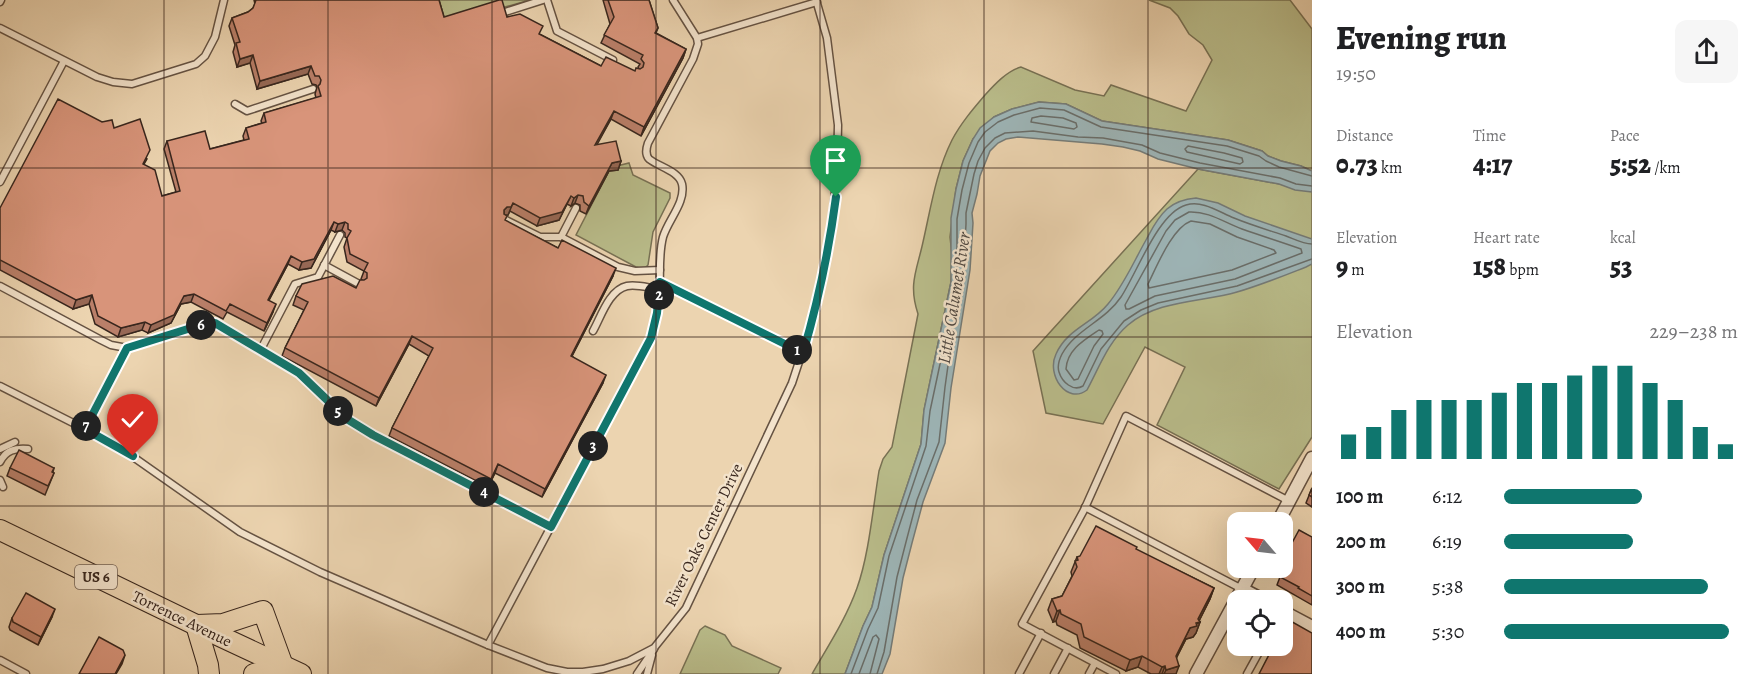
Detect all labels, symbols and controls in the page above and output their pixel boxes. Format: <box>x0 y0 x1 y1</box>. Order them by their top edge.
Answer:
text: Evening run <box>1336 15 1507 60</box>
button: share <box>1675 20 1738 83</box>
text: 19:50 <box>1336 60 1376 87</box>
text: Distance <box>1336 125 1393 147</box>
text: Time <box>1473 125 1506 147</box>
text: Pace <box>1610 125 1640 147</box>
pin <box>810 135 861 197</box>
icon: arrive <box>819 144 852 177</box>
text: 0.73 <box>1336 147 1378 182</box>
text: 4:17 <box>1473 147 1512 182</box>
text: 5:52 <box>1610 147 1651 182</box>
text: km <box>1378 157 1402 179</box>
text: /km <box>1651 157 1681 179</box>
text: Elevation <box>1336 227 1397 249</box>
text: Heart rate <box>1473 227 1540 249</box>
text: kcal <box>1610 227 1636 249</box>
water label: Little Calumet River <box>932 230 976 365</box>
text: 9 <box>1336 249 1348 284</box>
text: 158 <box>1473 249 1506 284</box>
text: 53 <box>1610 249 1632 284</box>
text: m <box>1348 259 1365 281</box>
text: bpm <box>1506 259 1539 281</box>
pin: 2 <box>644 280 674 310</box>
text: 2 <box>655 284 663 306</box>
pin: 6 <box>186 310 216 340</box>
text: 6 <box>197 314 205 336</box>
text: Elevation <box>1336 318 1413 345</box>
text: 229–238 m <box>1650 318 1738 345</box>
pin: 1 <box>782 335 812 365</box>
text: 1 <box>794 339 800 361</box>
pin <box>107 394 158 456</box>
pin: 5 <box>323 396 353 426</box>
text: 5 <box>335 400 341 422</box>
icon: check <box>116 403 149 436</box>
pin: 7 <box>71 411 101 441</box>
text: 7 <box>83 415 89 437</box>
pin: 3 <box>578 431 608 461</box>
text: 3 <box>590 435 596 457</box>
street label: River Oaks Center Drive <box>660 460 748 610</box>
pin: 4 <box>469 477 499 507</box>
text: 4 <box>480 481 488 503</box>
text: 100 m <box>1336 483 1384 510</box>
text: 6:12 <box>1432 483 1462 510</box>
north arrow <box>1227 512 1293 578</box>
map controls <box>1227 512 1293 656</box>
text: 200 m <box>1336 528 1386 555</box>
text: 6:19 <box>1432 528 1462 555</box>
road number: US 6 <box>75 565 117 589</box>
text: 300 m <box>1336 573 1385 600</box>
text: 5:38 <box>1432 573 1463 600</box>
street label: Torrence Avenue <box>129 585 235 653</box>
button: locate <box>1227 590 1293 656</box>
text: 400 m <box>1336 618 1386 645</box>
text: 5:30 <box>1432 618 1464 645</box>

